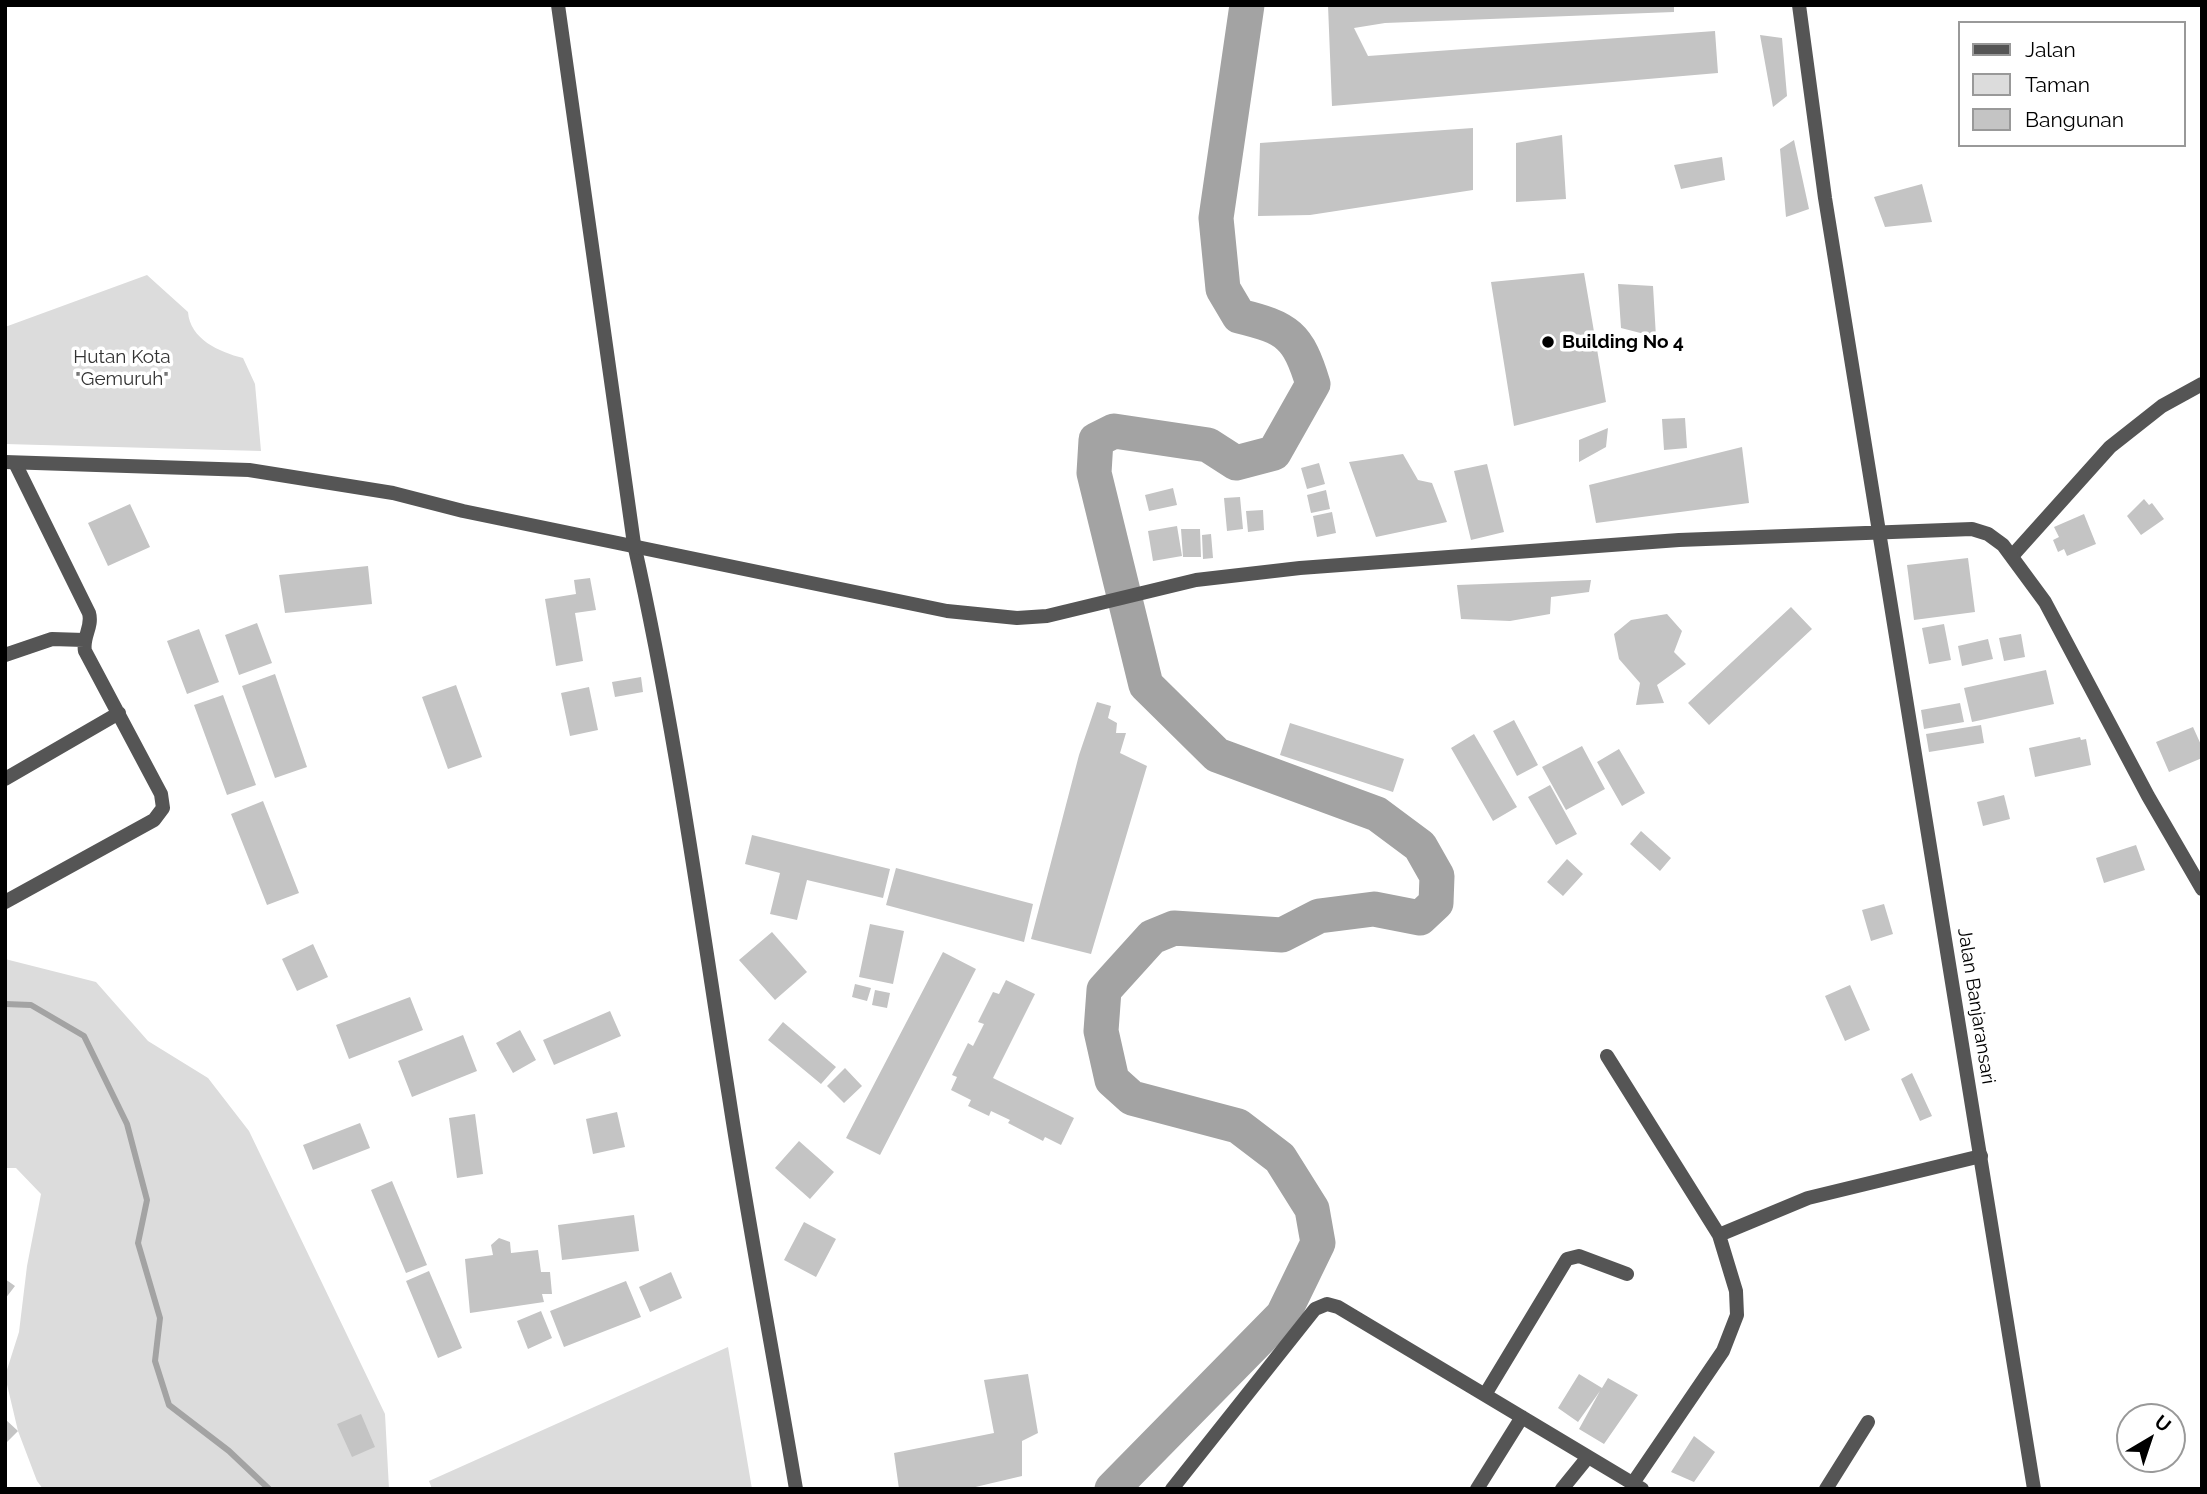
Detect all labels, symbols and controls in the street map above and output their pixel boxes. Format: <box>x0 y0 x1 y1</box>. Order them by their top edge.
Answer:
legend <box>1958 21 2186 147</box>
text: Jalan <box>2025 37 2076 62</box>
text: Taman <box>2025 72 2090 97</box>
text: Bangunan <box>2025 107 2124 132</box>
place label: Building No 4 <box>1562 331 1684 353</box>
marker: Building No 4 <box>1540 334 1556 350</box>
park label: Hutan Kota "Gemuruh" <box>73 346 171 390</box>
street label: Jalan Banjaransari <box>1952 926 2000 1086</box>
north arrow <box>2116 1403 2186 1473</box>
text: U <box>2150 1410 2175 1436</box>

